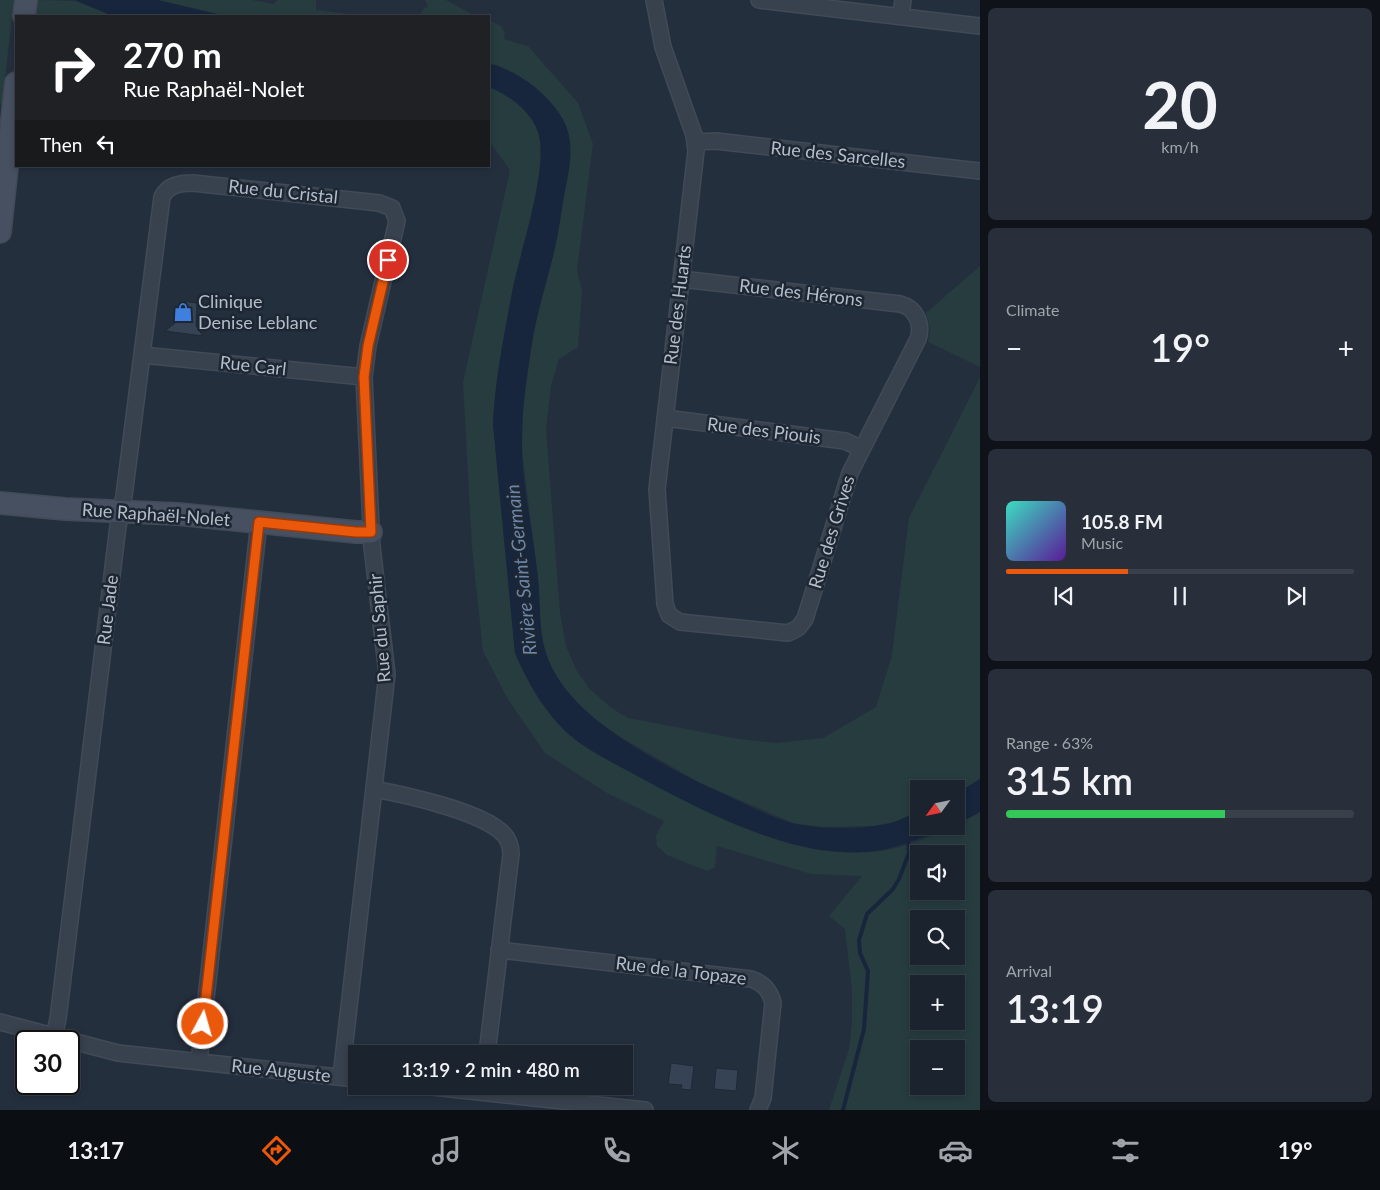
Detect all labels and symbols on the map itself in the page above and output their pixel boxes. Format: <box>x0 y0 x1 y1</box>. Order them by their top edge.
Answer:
street label: Rue des Sarcelles <box>770 136 907 172</box>
street label: Rue du Cristal <box>227 174 339 208</box>
pin <box>367 239 409 281</box>
street label: Rue des Huarts <box>659 244 695 366</box>
street label: Rue des Hérons <box>738 274 864 311</box>
place label: Clinique Denise Leblanc <box>198 290 318 333</box>
shop icon: Clinique Denise Leblanc <box>172 301 194 323</box>
street label: Rue Carl <box>219 351 287 379</box>
street label: Rue des Piouis <box>706 412 822 448</box>
street label: Rue des Grives <box>803 472 859 591</box>
water label: Rivière Saint-Germain <box>500 483 541 657</box>
street label: Rue Raphaël-Nolet <box>81 498 231 530</box>
street label: Rue du Saphir <box>363 572 395 684</box>
street label: Rue Jade <box>92 574 122 646</box>
north arrow <box>910 780 965 835</box>
street label: Rue de la Topaze <box>614 951 748 989</box>
position arrow <box>176 997 228 1049</box>
speed limit sign: 30 <box>15 1030 80 1095</box>
street label: Rue Auguste <box>230 1054 332 1086</box>

